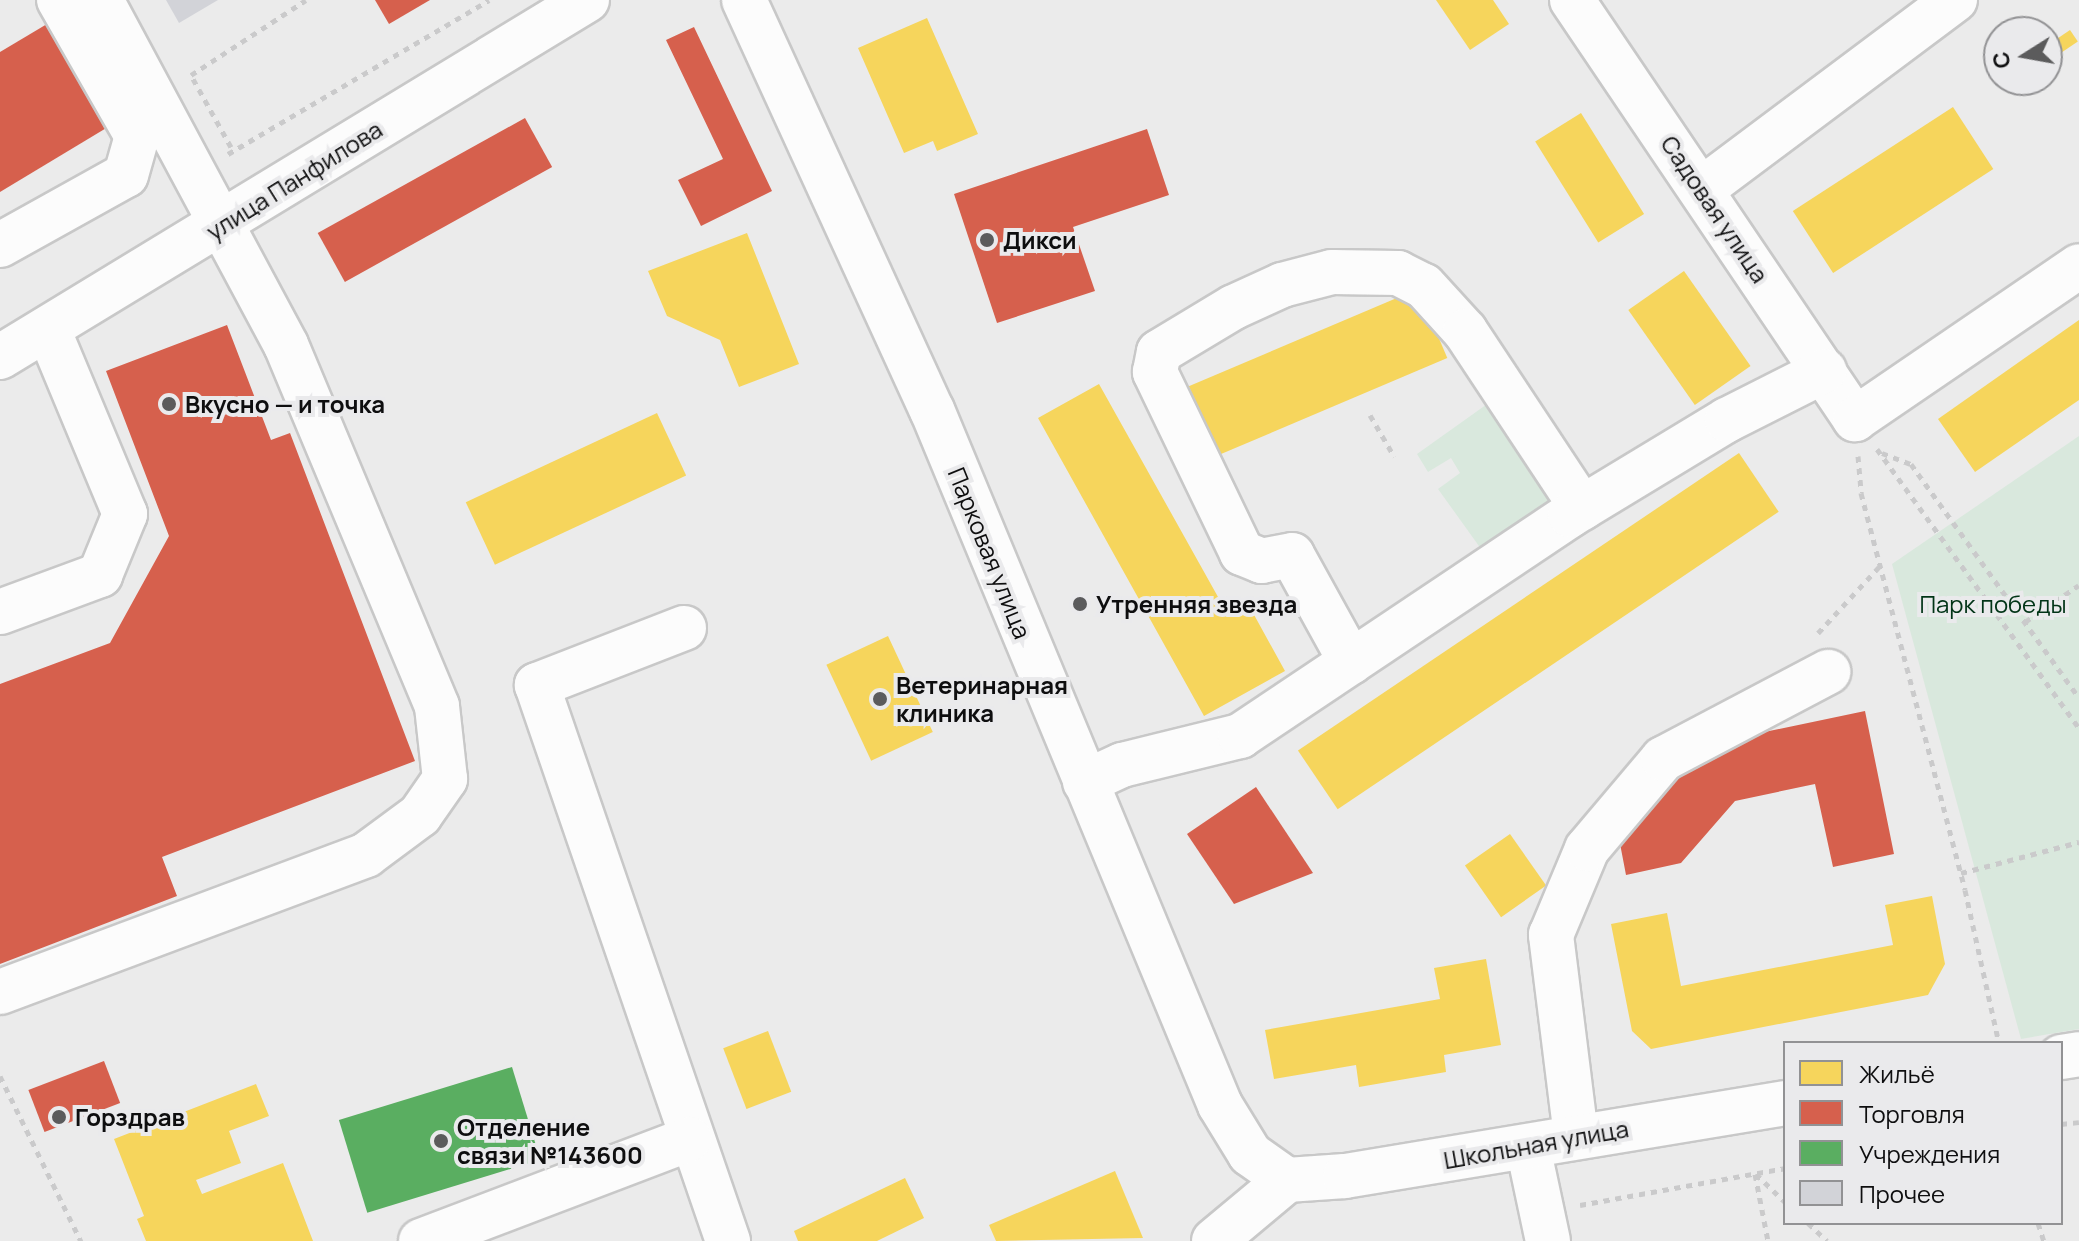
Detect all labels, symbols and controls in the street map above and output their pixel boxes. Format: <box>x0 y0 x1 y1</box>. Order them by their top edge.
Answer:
north arrow <box>1983 16 2063 96</box>
text: С <box>1985 49 2018 71</box>
street label: улица Панфилова <box>201 114 387 246</box>
street label: Садовая улица <box>1655 130 1775 288</box>
place label: Дикси <box>1003 226 1077 254</box>
marker: Дикси <box>978 231 996 249</box>
place label: Вкусно — и точка <box>185 390 385 418</box>
marker: Вкусно — и точка <box>160 395 178 413</box>
street label: Парковая улица <box>943 463 1037 643</box>
place label: Утренняя звезда <box>1096 590 1297 618</box>
park label: Парк победы <box>1919 590 2067 618</box>
marker: Утренняя звезда <box>1071 595 1089 613</box>
place label: Ветеринарная клиника <box>896 671 1068 727</box>
marker: Ветеринарная клиника <box>871 690 889 708</box>
legend <box>1783 1041 2063 1225</box>
text: Жильё <box>1859 1057 1935 1090</box>
text: Торговля <box>1859 1097 1965 1130</box>
place label: Горздрав <box>75 1103 185 1131</box>
marker: Горздрав <box>50 1108 68 1126</box>
place label: Отделение связи №143600 <box>457 1113 643 1169</box>
street label: Школьная улица <box>1441 1114 1631 1174</box>
marker: Отделение связи №143600 <box>432 1132 450 1150</box>
text: Учреждения <box>1859 1137 2000 1170</box>
text: Прочее <box>1859 1177 1945 1210</box>

